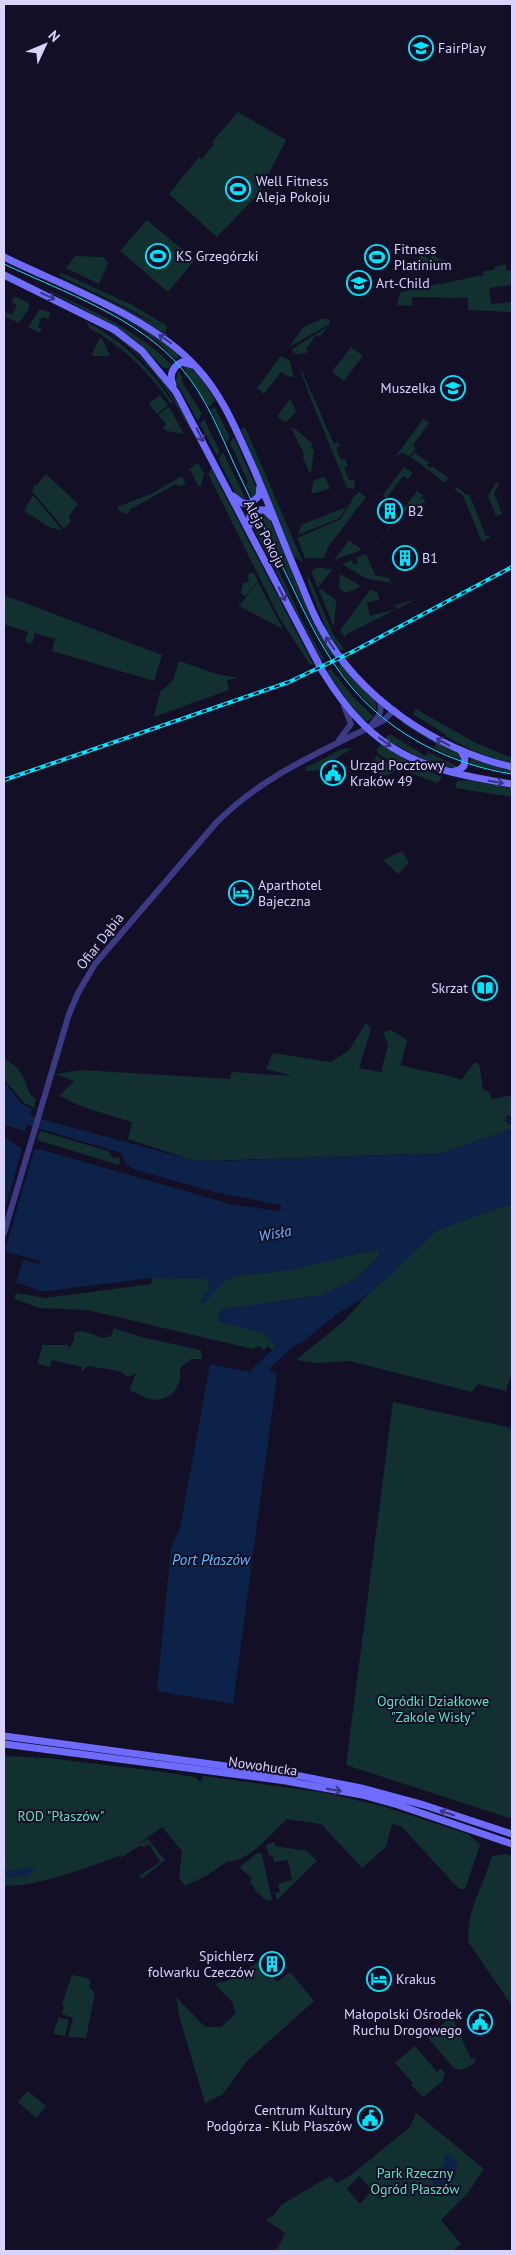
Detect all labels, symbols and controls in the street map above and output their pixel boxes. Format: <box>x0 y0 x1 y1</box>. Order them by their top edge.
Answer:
north arrow <box>20 20 70 70</box>
text: N <box>45 26 64 46</box>
school or university icon: FairPlay <box>408 35 434 61</box>
place label: FairPlay <box>438 39 487 57</box>
place label: Well Fitness Aleja Pokoju <box>256 172 330 206</box>
sports icon: Well Fitness Aleja Pokoju <box>225 176 251 202</box>
place label: Fitness Platinium <box>394 240 452 274</box>
sports icon: KS Grzegórzki <box>145 243 171 269</box>
sports icon: Fitness Platinium <box>364 244 390 270</box>
place label: KS Grzegórzki <box>176 247 259 265</box>
school or university icon: Art-Child <box>346 270 372 296</box>
place label: Art-Child <box>376 274 430 292</box>
one-way arrow <box>40 291 55 301</box>
one-way arrow <box>158 334 172 344</box>
school or university icon: Muszelka <box>440 375 466 401</box>
place label: Muszelka <box>381 379 436 397</box>
one-way arrow <box>195 427 205 442</box>
street label: Aleja Pokoju <box>240 497 290 571</box>
building icon: B2 <box>377 498 403 524</box>
place label: B2 <box>408 502 424 520</box>
building icon: B1 <box>392 545 418 571</box>
place label: B1 <box>422 549 438 567</box>
one-way arrow <box>278 586 287 601</box>
one-way arrow <box>325 636 335 650</box>
one-way arrow <box>378 737 391 748</box>
one-way arrow <box>436 737 451 747</box>
place label: Urząd Pocztowy Kraków 49 <box>350 756 445 790</box>
public building icon: Urząd Pocztowy Kraków 49 <box>320 760 346 786</box>
one-way arrow <box>488 777 504 787</box>
place label: Aparthotel Bajeczna <box>258 876 322 910</box>
hotel icon: Aparthotel Bajeczna <box>228 880 254 906</box>
street label: Ofiar Dąbia <box>72 909 128 973</box>
library icon: Skrzat <box>472 975 498 1001</box>
place label: Skrzat <box>431 979 468 997</box>
water label: Wisła <box>257 1220 294 1245</box>
water label: Port Płaszów <box>172 1550 252 1569</box>
park label: Ogródki Działkowe "Zakole Wisły" <box>377 1692 489 1726</box>
street label: Nowohucka <box>227 1752 299 1780</box>
one-way arrow <box>325 1786 341 1796</box>
park label: ROD "Płaszów" <box>17 1807 105 1825</box>
one-way arrow <box>440 1807 456 1817</box>
place label: Spichlerz folwarku Czeczów <box>148 1947 255 1981</box>
building icon: Spichlerz folwarku Czeczów <box>259 1951 285 1977</box>
hotel icon: Krakus <box>366 1966 392 1992</box>
place label: Krakus <box>396 1970 436 1988</box>
place label: Małopolski Ośrodek Ruchu Drogowego <box>344 2005 462 2039</box>
public building icon: Małopolski Ośrodek Ruchu Drogowego <box>467 2009 493 2035</box>
place label: Centrum Kultury Podgórza - Klub Płaszów <box>206 2101 353 2135</box>
public building icon: Centrum Kultury Podgórza - Klub Płaszów <box>357 2105 383 2131</box>
park label: Park Rzeczny Ogród Płaszów <box>370 2164 460 2198</box>

